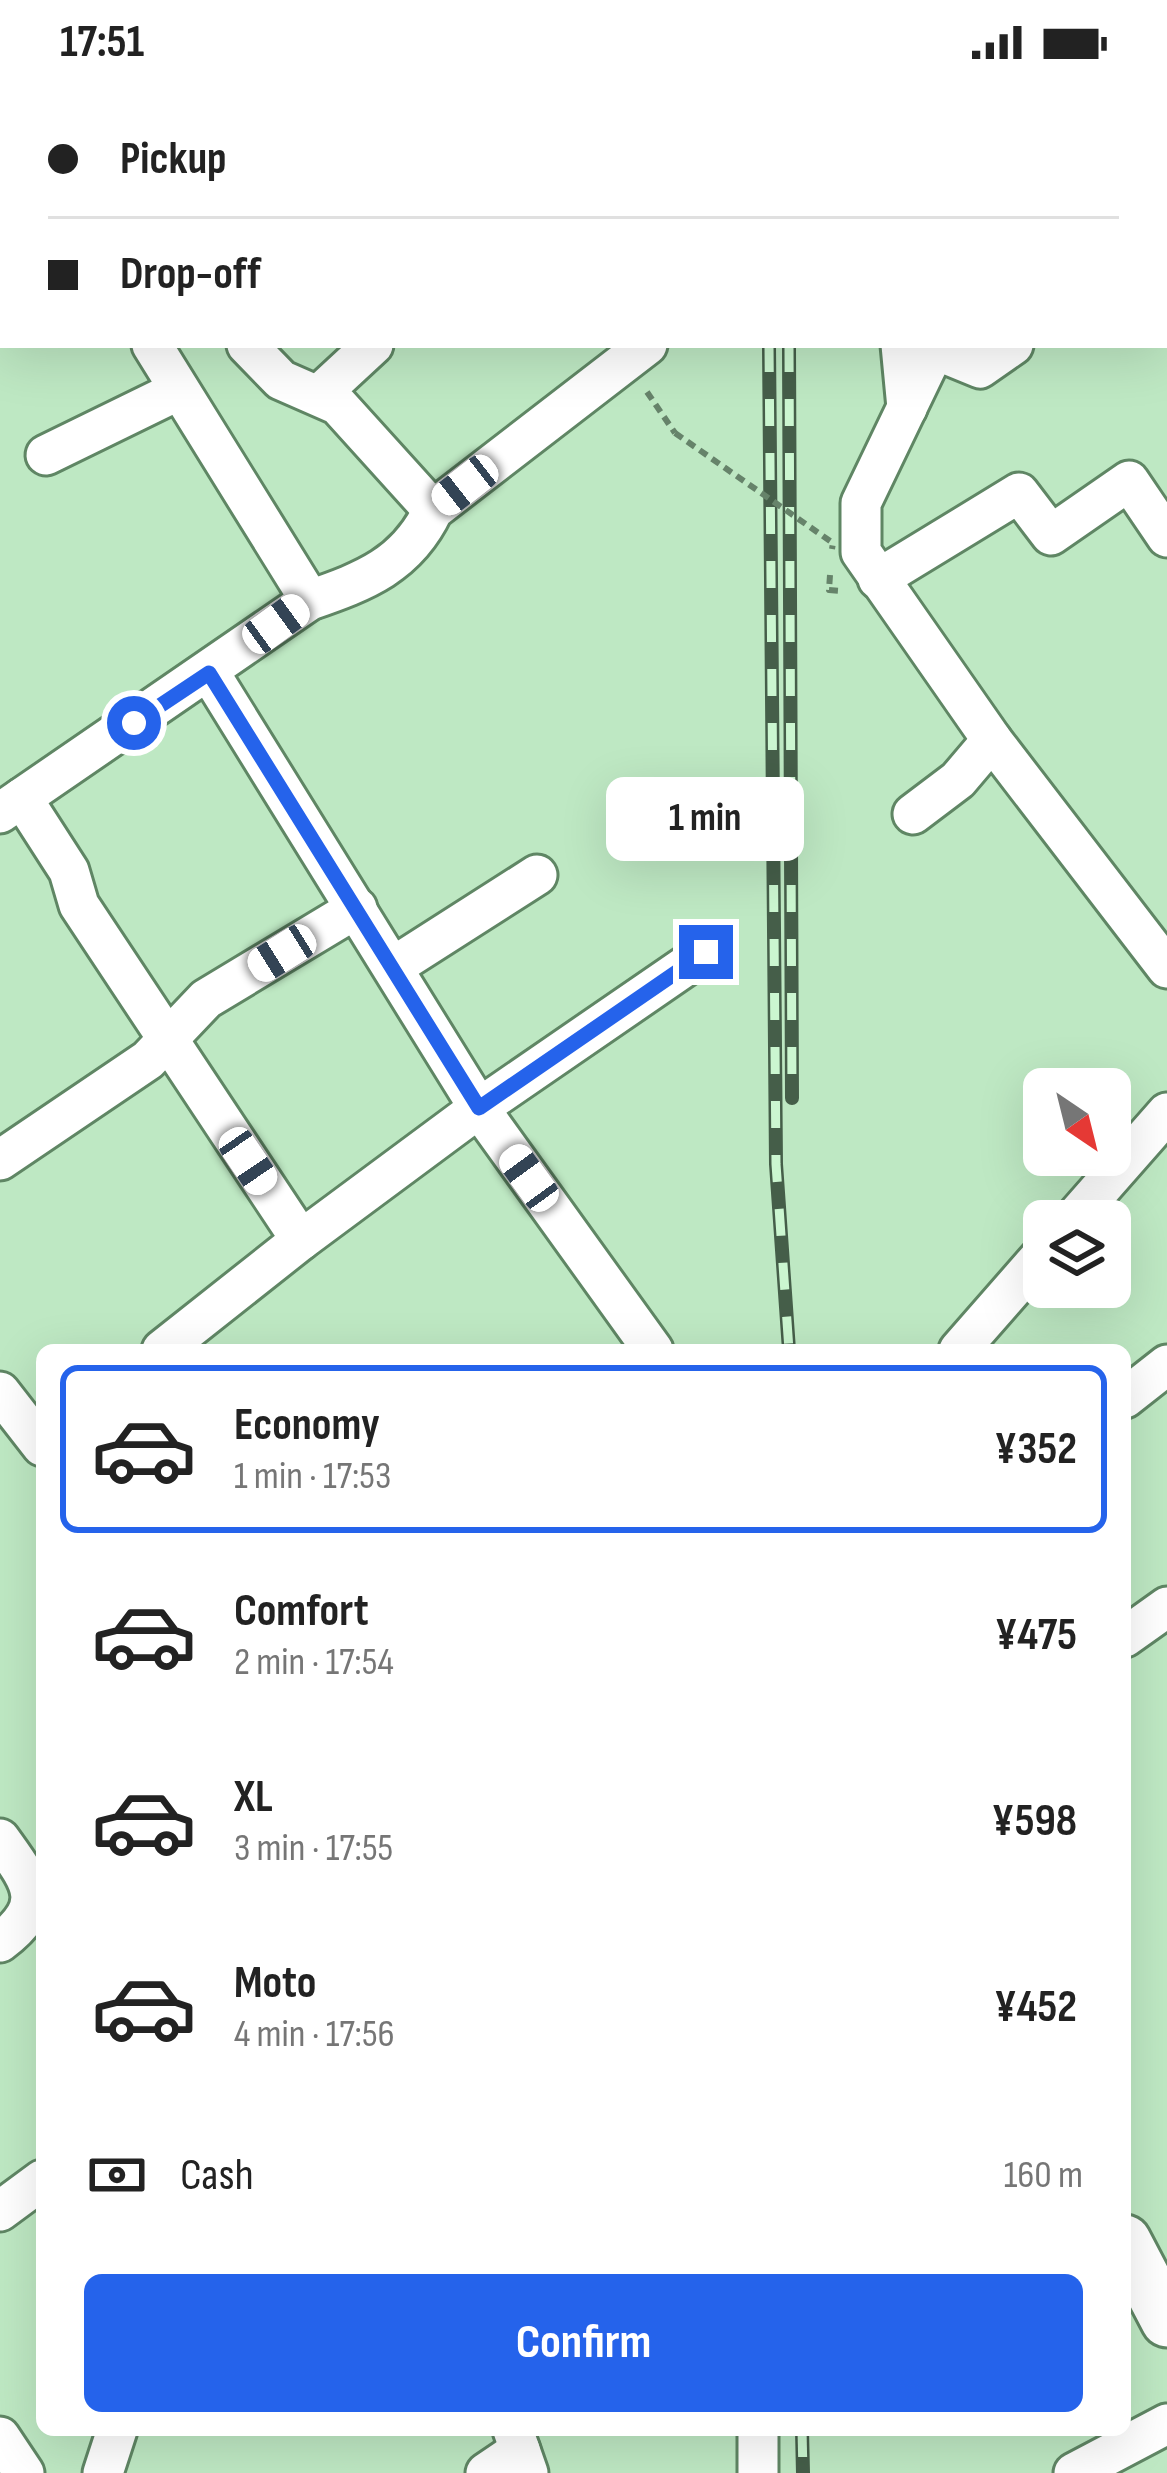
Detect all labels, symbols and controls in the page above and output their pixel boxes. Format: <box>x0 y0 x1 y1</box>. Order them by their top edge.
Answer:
text: 17:51 <box>60 15 144 70</box>
text: Pickup <box>120 132 227 187</box>
text: Drop-off <box>120 247 261 302</box>
car <box>426 449 504 521</box>
car <box>236 588 316 660</box>
route start <box>107 696 161 750</box>
callout: 1 min <box>607 778 805 862</box>
text: 1 min <box>669 795 741 842</box>
car <box>242 919 322 987</box>
route end <box>679 925 733 979</box>
north arrow <box>1023 1068 1131 1176</box>
map controls <box>1023 1068 1131 1308</box>
car <box>213 1121 283 1201</box>
car <box>493 1138 565 1218</box>
button: layers <box>1023 1200 1131 1308</box>
icon: car <box>90 1395 198 1503</box>
text: Economy <box>234 1398 380 1453</box>
text: ¥352 <box>994 1422 1077 1477</box>
text: 1 min · 17:53 <box>234 1453 391 1500</box>
icon: car <box>90 1581 198 1689</box>
text: Comfort <box>234 1584 369 1639</box>
text: ¥475 <box>995 1608 1077 1663</box>
text: 2 min · 17:54 <box>234 1639 394 1686</box>
icon: car <box>90 1767 198 1875</box>
text: XL <box>234 1770 273 1825</box>
text: ¥598 <box>992 1794 1077 1849</box>
text: 3 min · 17:55 <box>234 1825 393 1872</box>
icon: car <box>90 1953 198 2061</box>
text: Moto <box>234 1956 316 2011</box>
text: ¥452 <box>994 1980 1077 2035</box>
text: 4 min · 17:56 <box>234 2011 395 2058</box>
icon: cash <box>84 2142 150 2208</box>
text: Cash <box>180 2148 254 2203</box>
text: 160 m <box>1004 2152 1083 2199</box>
button: Confirm <box>84 2274 1083 2412</box>

